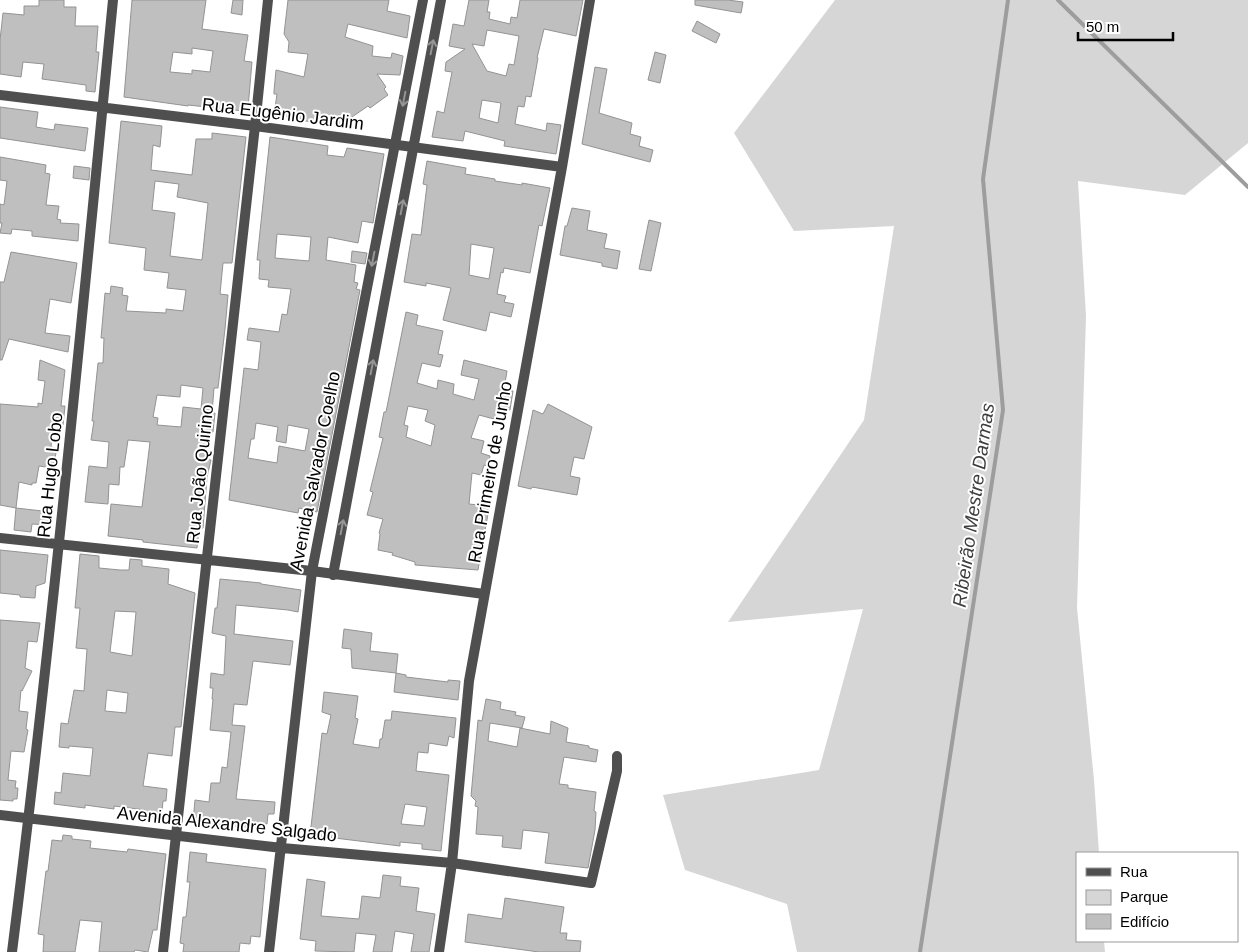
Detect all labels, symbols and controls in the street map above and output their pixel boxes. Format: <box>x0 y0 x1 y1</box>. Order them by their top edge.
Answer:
scale bar <box>1078 10 1173 42</box>
text: 50 m <box>1086 18 1119 35</box>
one-way arrow <box>428 40 437 56</box>
one-way arrow <box>399 91 409 107</box>
street label: Rua Eugênio Jardim <box>201 94 365 134</box>
one-way arrow <box>397 200 407 216</box>
one-way arrow <box>368 251 377 267</box>
one-way arrow <box>367 359 377 375</box>
street label: Avenida Salvador Coelho <box>286 370 344 572</box>
street label: Rua Primeiro de Junho <box>464 380 516 564</box>
water label: Ribeirão Mestre Darmas <box>949 401 998 608</box>
street label: Rua João Quirino <box>183 403 217 545</box>
street label: Rua Hugo Lobo <box>33 411 67 539</box>
one-way arrow <box>337 519 347 535</box>
street label: Avenida Alexandre Salgado <box>116 803 338 845</box>
legend <box>1076 852 1238 942</box>
text: Rua <box>1120 863 1148 880</box>
text: Parque <box>1120 888 1168 905</box>
text: Edifício <box>1120 913 1169 930</box>

